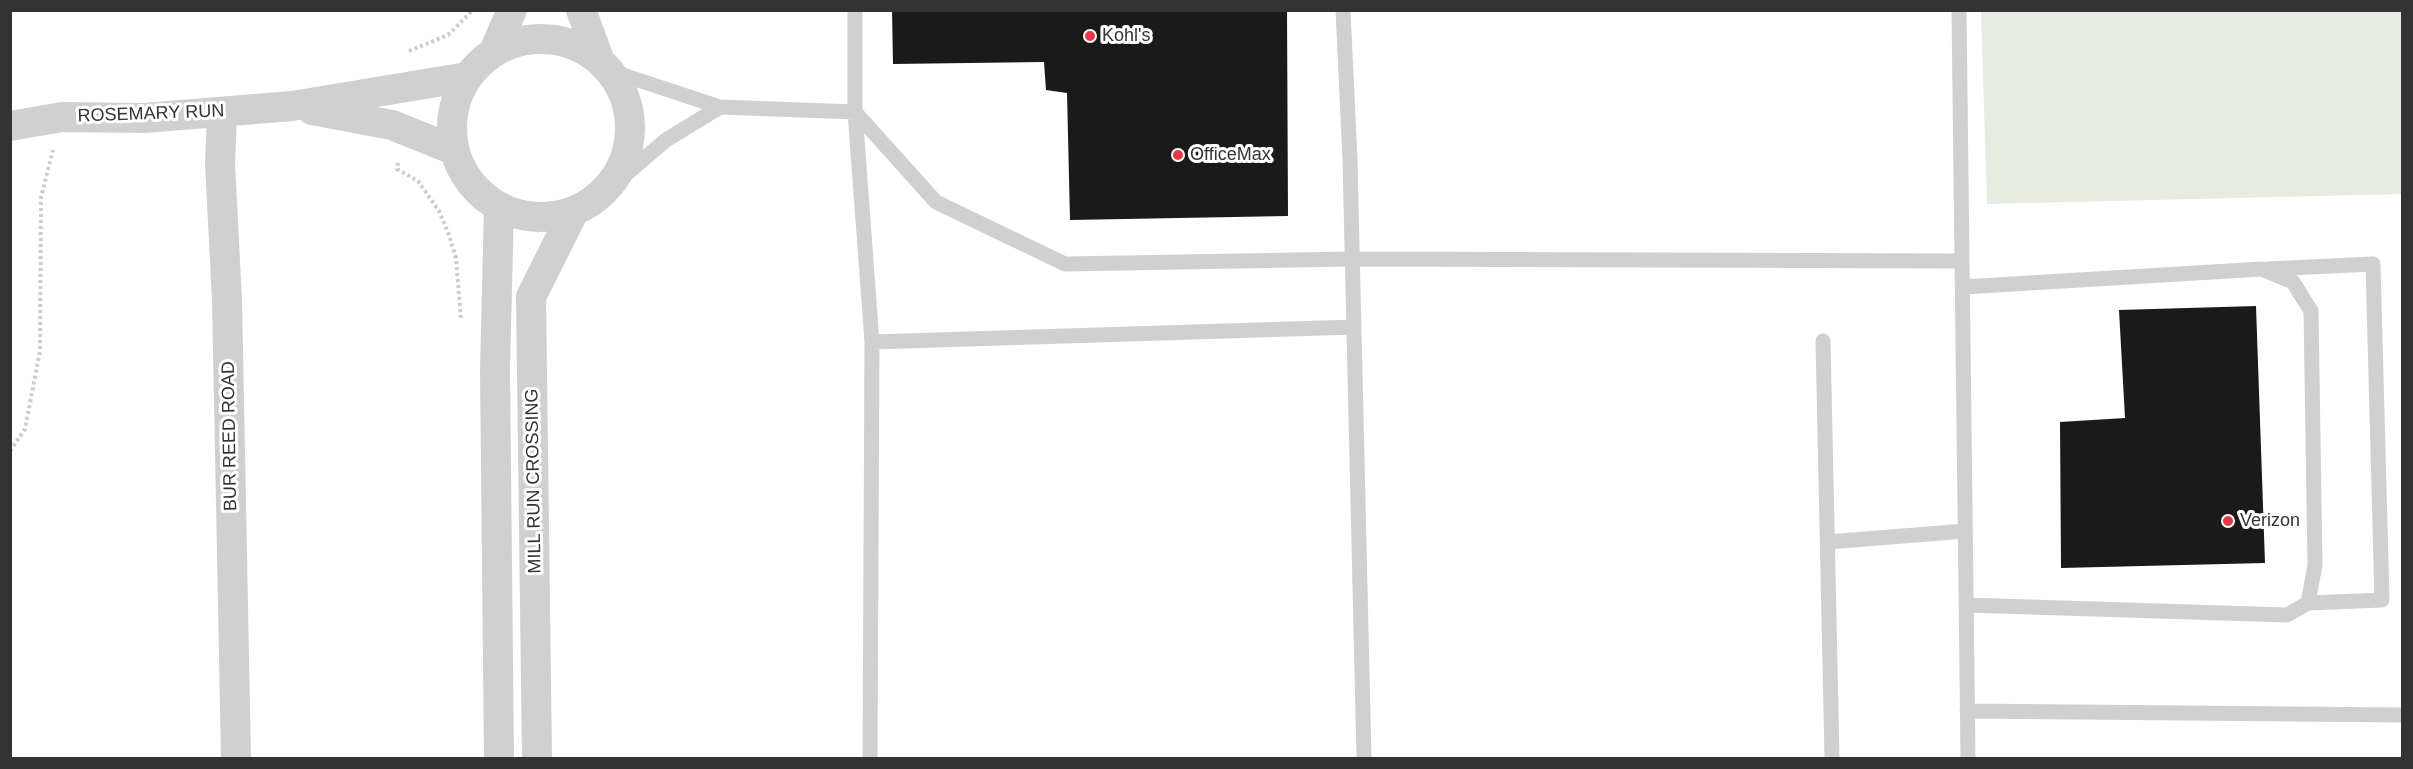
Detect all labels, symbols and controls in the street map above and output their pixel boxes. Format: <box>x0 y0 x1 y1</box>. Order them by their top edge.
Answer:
place label: Kohl's <box>1102 25 1150 47</box>
marker: Kohl's <box>1083 29 1097 43</box>
street label: ROSEMARY RUN <box>77 101 225 127</box>
place label: OfficeMax <box>1190 144 1271 166</box>
marker: OfficeMax <box>1171 148 1185 162</box>
street label: BUR REED ROAD <box>218 361 242 511</box>
street label: MILL RUN CROSSING <box>522 388 546 574</box>
place label: Verizon <box>2240 510 2300 532</box>
marker: Verizon <box>2221 514 2235 528</box>

